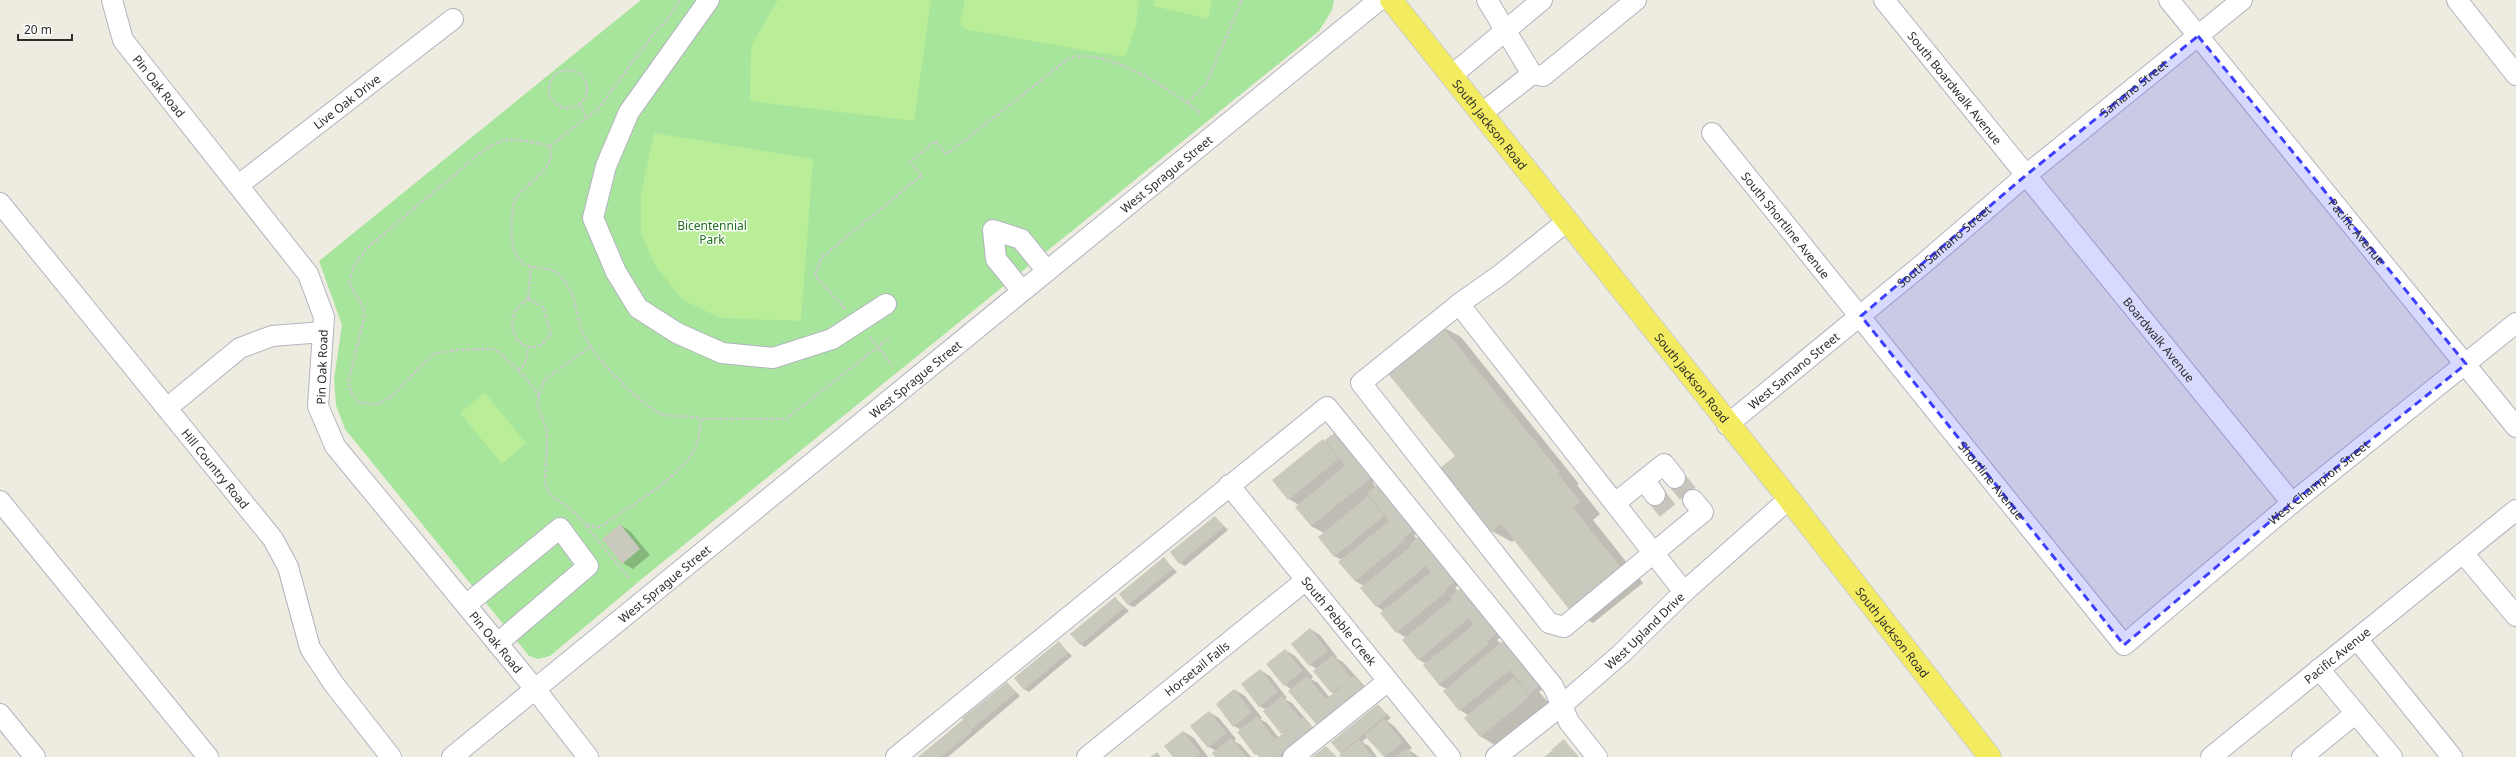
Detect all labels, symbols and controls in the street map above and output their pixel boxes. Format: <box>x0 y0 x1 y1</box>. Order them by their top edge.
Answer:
scale bar <box>18 16 72 42</box>
text: 20 m <box>24 21 52 38</box>
street label: South Boardwalk Avenue <box>1904 28 2006 148</box>
street label: Pin Oak Road <box>129 51 189 121</box>
street label: Samano Street <box>2096 55 2171 121</box>
street label: Live Oak Drive <box>310 70 384 133</box>
street label: South Jackson Road <box>1449 76 1531 173</box>
street label: West Sprague Street <box>1116 131 1216 217</box>
street label: South Shortline Avenue <box>1738 168 1834 282</box>
street label: Pacific Avenue <box>2325 194 2389 268</box>
street label: South Samano Street <box>1893 200 1995 291</box>
park label: Bicentennial Park <box>677 217 747 248</box>
street label: Boardwalk Avenue <box>2120 293 2199 386</box>
street label: West Samano Street <box>1744 327 1843 413</box>
street label: Pin Oak Road <box>312 329 332 405</box>
street label: South Jackson Road <box>1651 329 1733 426</box>
street label: West Sprague Street <box>865 336 965 422</box>
street label: Hill Country Road <box>178 425 253 512</box>
street label: West Champion Street <box>2264 435 2373 528</box>
street label: Shortline Avenue <box>1955 438 2029 523</box>
street label: West Sprague Street <box>614 540 715 627</box>
street label: South Pebble Creek <box>1298 573 1381 669</box>
street label: South Jackson Road <box>1852 583 1933 681</box>
street label: West Upland Drive <box>1601 588 1688 673</box>
street label: Pin Oak Road <box>466 607 527 676</box>
street label: Pacific Avenue <box>2300 623 2374 687</box>
street label: Horsetail Falls <box>1161 637 1233 700</box>

